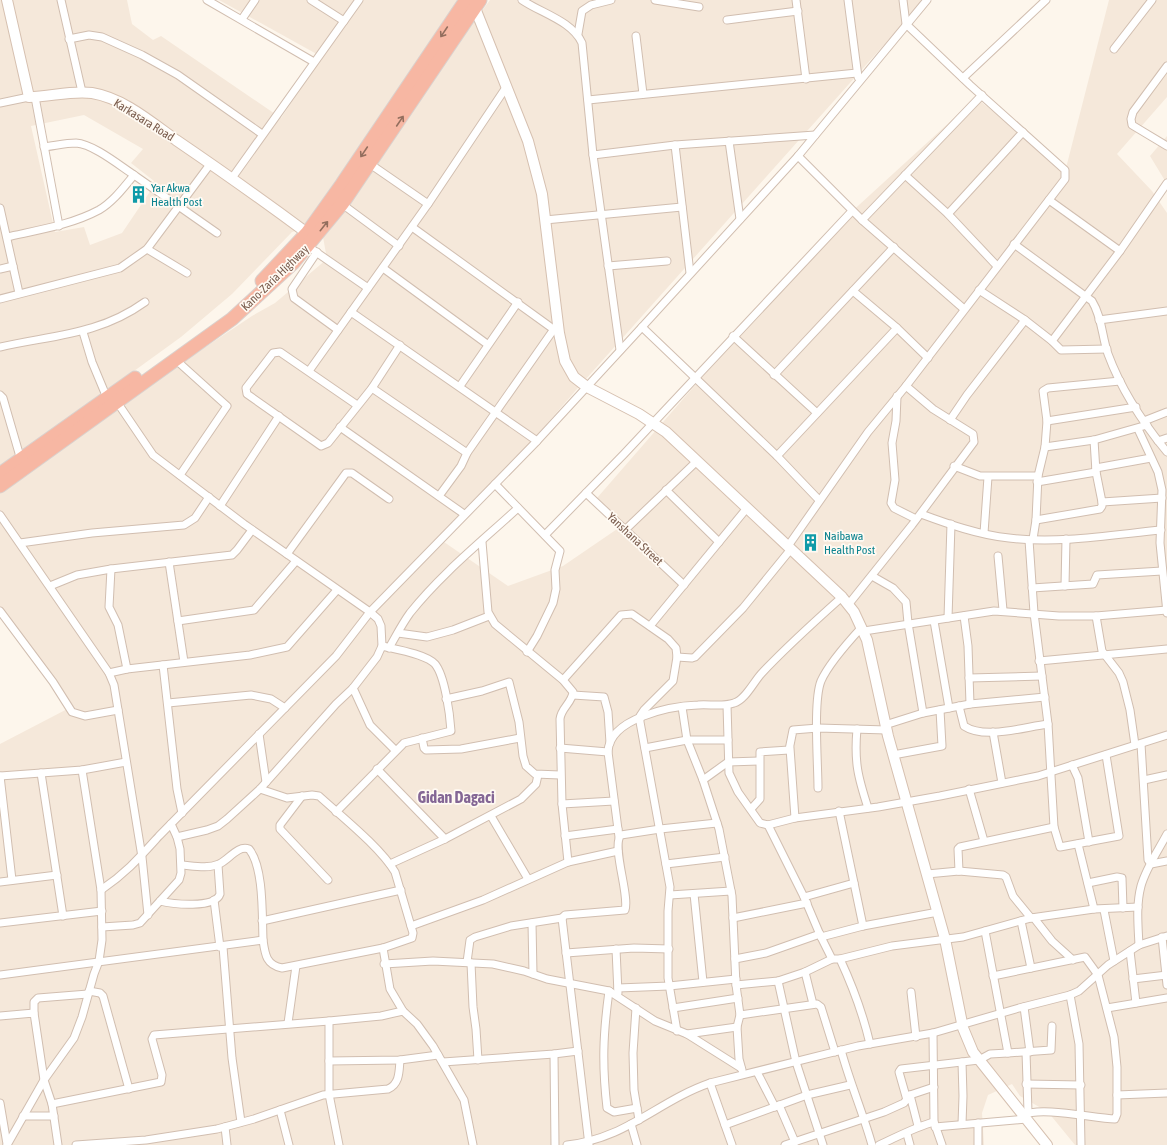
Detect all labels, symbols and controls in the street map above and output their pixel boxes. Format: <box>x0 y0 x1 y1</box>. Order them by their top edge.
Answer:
one-way arrow <box>440 26 448 37</box>
street label: Karkasara Road <box>111 96 177 144</box>
one-way arrow <box>396 115 404 126</box>
one-way arrow <box>360 146 368 157</box>
place label: Yar Akwa Health Post <box>151 181 203 209</box>
building icon: Yar Akwa Health Post <box>128 185 148 205</box>
one-way arrow <box>320 221 329 232</box>
street label: Kano-Zaria Highway <box>238 242 312 314</box>
street label: Yanshana Street <box>604 510 666 569</box>
place label: Naibawa Health Post <box>824 529 876 557</box>
building icon: Naibawa Health Post <box>801 533 821 553</box>
district label: Gidan Dagaci <box>417 788 495 806</box>

